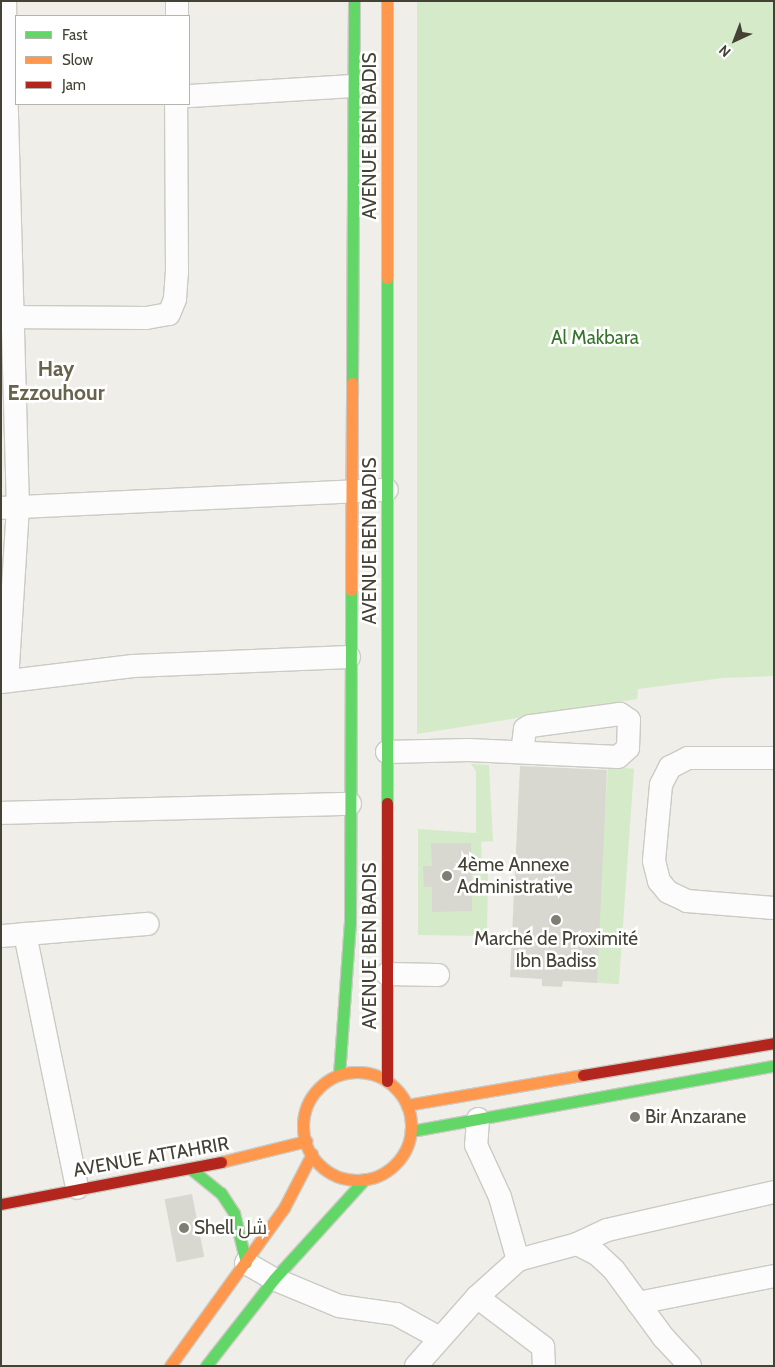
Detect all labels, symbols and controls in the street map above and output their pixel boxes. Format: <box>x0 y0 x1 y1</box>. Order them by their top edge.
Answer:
legend <box>15 15 190 105</box>
north arrow <box>710 15 760 65</box>
text: Fast <box>62 26 87 44</box>
text: N <box>715 41 735 61</box>
text: Slow <box>62 51 93 69</box>
street label: AVENUE BEN BADIS <box>359 52 381 220</box>
text: Jam <box>62 76 86 94</box>
park label: Al Makbara <box>551 327 639 349</box>
district label: Hay Ezzouhour <box>7 356 105 406</box>
street label: AVENUE BEN BADIS <box>359 457 381 625</box>
place label: 4ème Annexe Administrative <box>457 854 573 898</box>
street label: AVENUE BEN BADIS <box>359 862 381 1030</box>
marker: 4ème Annexe Administrative <box>441 870 453 882</box>
marker: Marché de Proximité Ibn Badiss <box>550 914 562 926</box>
place label: Marché de Proximité Ibn Badiss <box>474 928 638 972</box>
place label: Bir Anzarane <box>645 1106 746 1128</box>
marker: Bir Anzarane <box>629 1111 641 1123</box>
street label: AVENUE ATTAHRIR <box>71 1132 231 1182</box>
place label: Shell شل <box>194 1217 267 1239</box>
marker: Shell شل <box>178 1222 190 1234</box>

